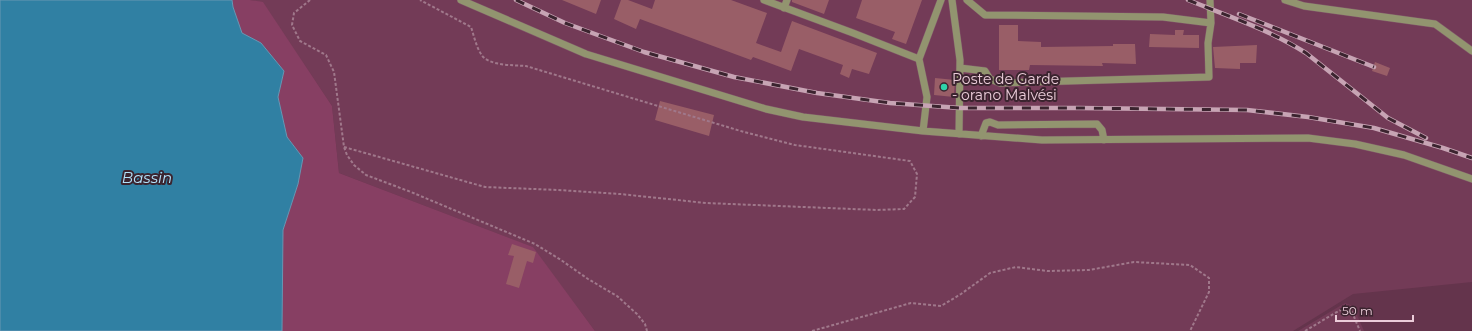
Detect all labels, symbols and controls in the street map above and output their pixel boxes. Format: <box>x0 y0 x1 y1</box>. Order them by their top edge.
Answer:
place label: Poste de Garde - orano Malvési <box>952 70 1059 104</box>
marker: Poste de Garde - orano Malvési <box>939 82 949 92</box>
water label: Bassin <box>122 168 172 187</box>
scale bar <box>1336 297 1413 323</box>
text: 50 m <box>1342 303 1373 318</box>

